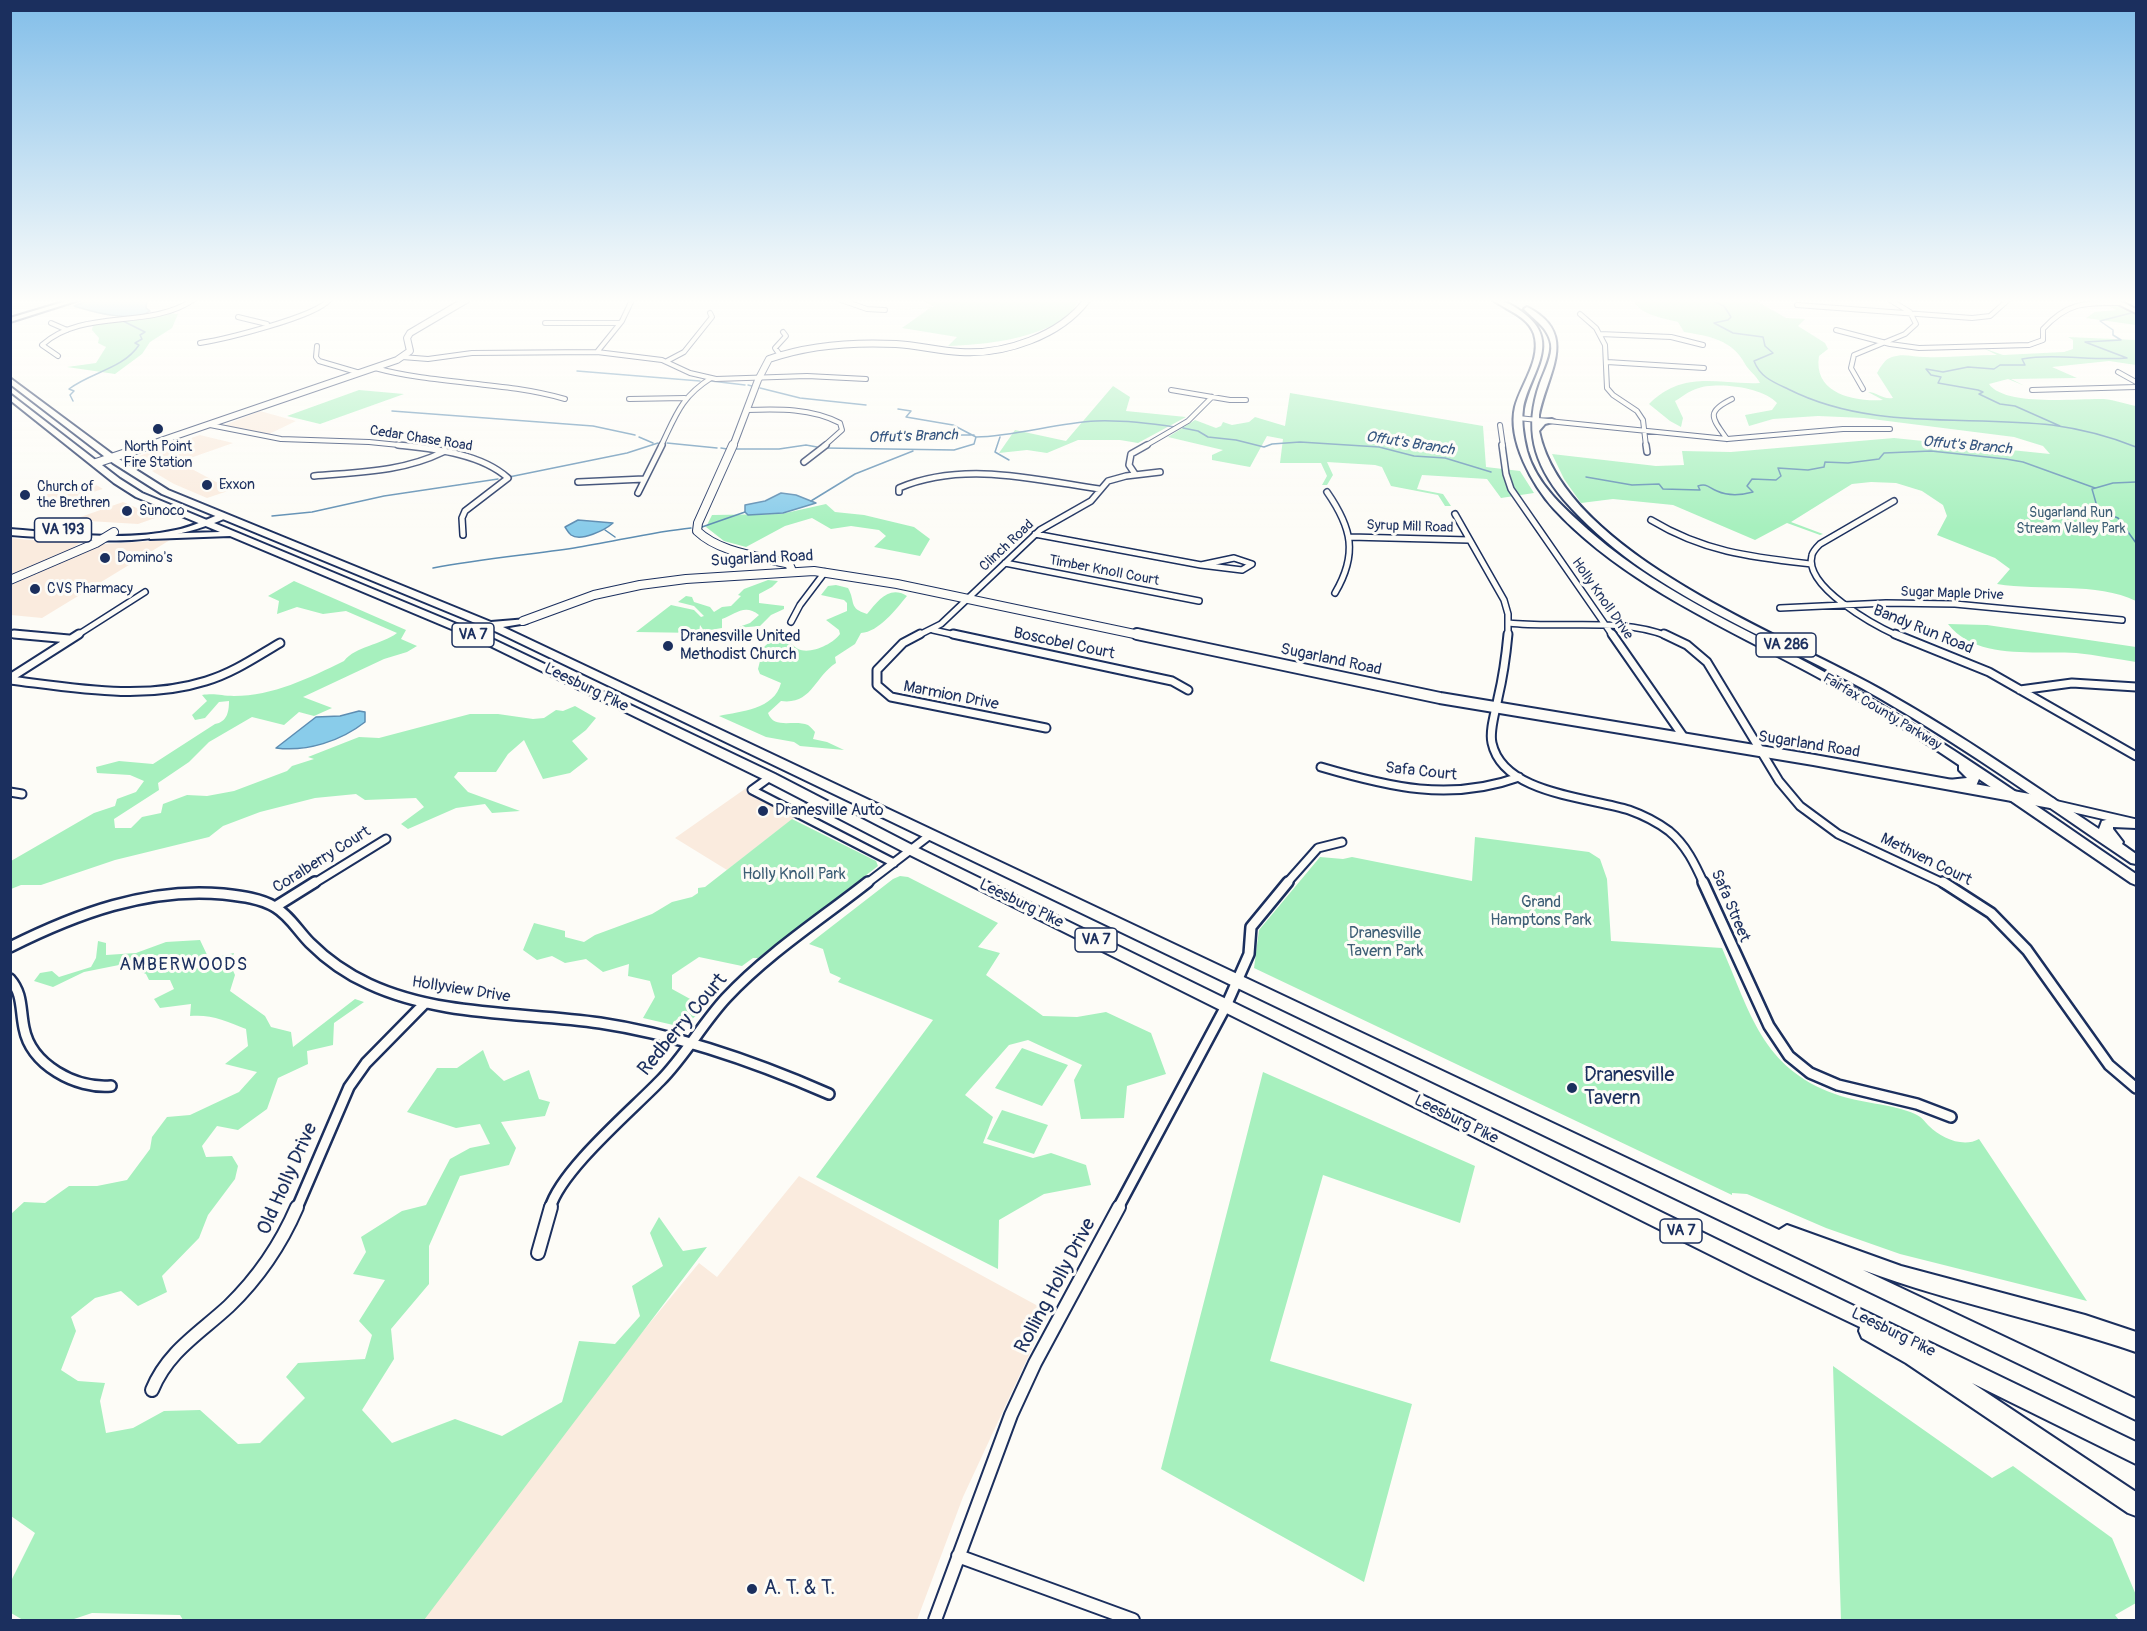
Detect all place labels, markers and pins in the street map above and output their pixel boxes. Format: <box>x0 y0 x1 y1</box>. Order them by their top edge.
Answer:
marker: North Point Fire Station <box>151 422 165 436</box>
place label: North Point Fire Station <box>124 439 192 472</box>
place label: Exxon <box>219 477 255 493</box>
marker: Exxon <box>200 478 214 492</box>
place label: Church of the Brethren <box>37 479 110 512</box>
marker: Church of the Brethren <box>18 488 32 502</box>
place label: Sunoco <box>139 503 185 519</box>
marker: Sunoco <box>120 504 134 518</box>
place label: Domino's <box>117 550 172 566</box>
marker: Domino's <box>98 551 112 565</box>
place label: CVS Pharmacy <box>47 581 133 597</box>
marker: CVS Pharmacy <box>28 582 42 596</box>
place label: Dranesville United Methodist Church <box>680 627 800 665</box>
marker: Dranesville United Methodist Church <box>661 639 675 653</box>
place label: Dranesville Auto <box>775 801 884 821</box>
marker: Dranesville Auto <box>756 804 770 818</box>
place label: Dranesville Tavern <box>1584 1064 1674 1111</box>
marker: Dranesville Tavern <box>1565 1081 1579 1095</box>
place label: A. T. & T. <box>764 1577 835 1601</box>
marker: A. T. & T. <box>745 1582 759 1596</box>

